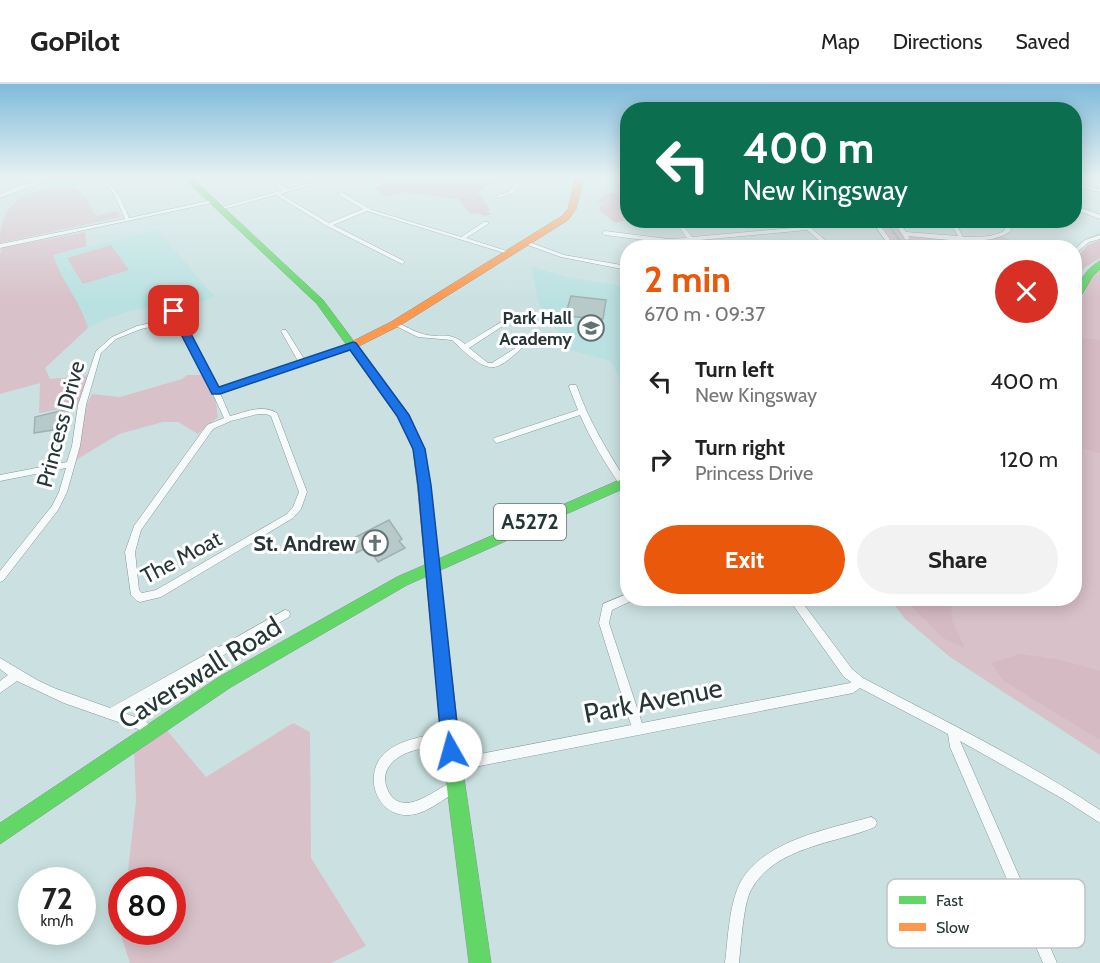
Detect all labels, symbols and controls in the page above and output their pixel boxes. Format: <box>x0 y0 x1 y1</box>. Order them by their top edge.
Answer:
text: GoPilot <box>30 24 120 58</box>
text: Map <box>821 29 860 54</box>
text: Directions <box>893 29 982 54</box>
text: Saved <box>1015 29 1070 54</box>
text: 400 m <box>743 122 874 174</box>
icon: left <box>644 126 722 204</box>
text: New Kingsway <box>743 174 908 207</box>
text: 2 min <box>644 257 731 301</box>
button: close <box>995 260 1058 323</box>
pin <box>148 285 199 336</box>
icon: arrive <box>157 294 190 327</box>
text: 670 m · 09:37 <box>644 302 765 326</box>
place label: Park Hall Academy <box>499 307 572 350</box>
school or university icon: Park Hall Academy <box>576 313 606 343</box>
text: Turn left <box>695 356 774 383</box>
street label: Princess Drive <box>31 358 90 490</box>
icon: left <box>644 365 677 398</box>
text: 400 m <box>990 368 1058 395</box>
text: New Kingsway <box>695 383 817 407</box>
text: Turn right <box>695 434 785 461</box>
icon: right <box>644 443 677 476</box>
text: 120 m <box>1000 446 1058 473</box>
text: Princess Drive <box>695 461 813 485</box>
road number: A5272 <box>494 504 566 540</box>
street label: The Moat <box>136 525 227 590</box>
button: Exit <box>644 525 845 594</box>
button: Share <box>857 525 1058 594</box>
church icon: St. Andrew <box>360 528 390 558</box>
place label: St. Andrew <box>253 530 356 557</box>
street label: Caverswall Road <box>112 609 287 736</box>
street label: Park Avenue <box>581 671 725 730</box>
position arrow <box>419 719 483 783</box>
speed limit sign: 80 <box>108 867 186 945</box>
legend <box>887 879 1085 948</box>
text: 72 <box>41 880 73 917</box>
text: Fast <box>936 891 964 910</box>
text: km/h <box>41 912 73 930</box>
text: Slow <box>936 918 970 937</box>

